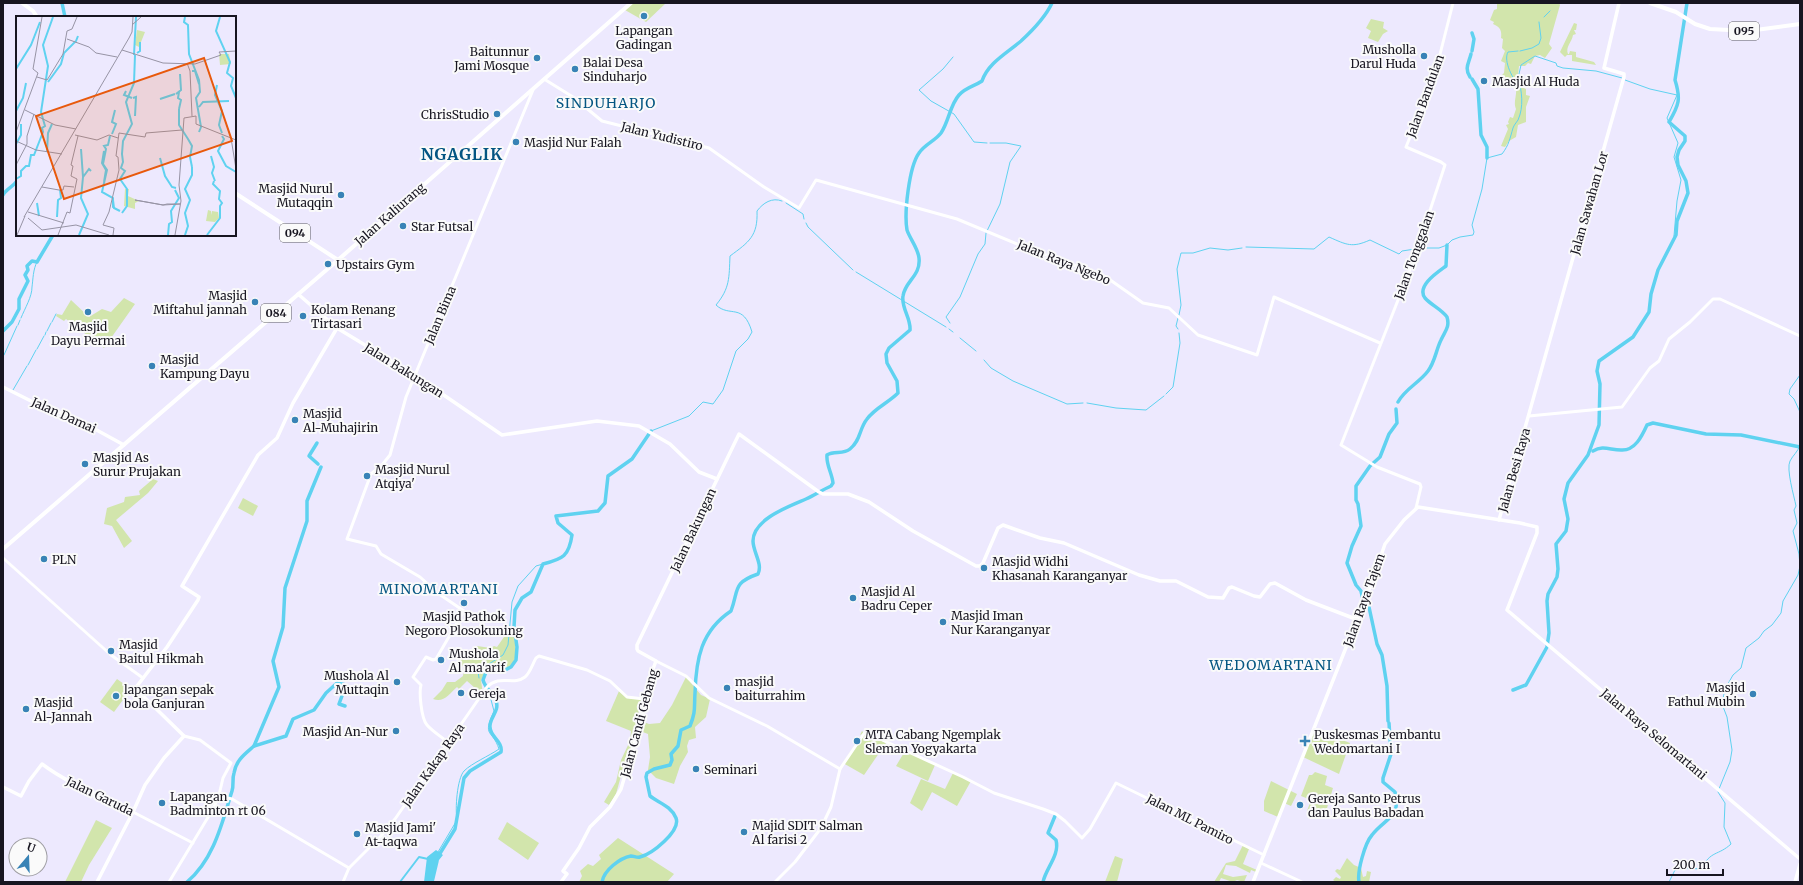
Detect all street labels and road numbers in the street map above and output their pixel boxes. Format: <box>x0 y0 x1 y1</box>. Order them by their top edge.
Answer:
road number: 095 <box>1729 22 1759 40</box>
street label: Jalan Bandulan <box>1403 52 1447 140</box>
street label: Jalan Yudistiro <box>619 118 705 153</box>
street label: Jalan Sawahan Lor <box>1567 149 1611 257</box>
street label: Jalan Kaliurang <box>351 179 429 249</box>
street label: Jalan Tonggalan <box>1391 208 1437 302</box>
road number: 094 <box>280 224 310 242</box>
street label: Jalan Raya Ngebo <box>1014 236 1113 288</box>
street label: Jalan Bima <box>421 283 459 347</box>
road number: 084 <box>261 304 291 322</box>
street label: Jalan Bakungan <box>361 339 447 400</box>
street label: Jalan Damai <box>28 394 99 436</box>
street label: Jalan Besi Raya <box>1495 426 1533 515</box>
street label: Jalan Bakungan <box>667 486 719 575</box>
street label: Jalan Raya Tajem <box>1340 551 1388 650</box>
street label: Jalan Candi Gebang <box>617 666 661 780</box>
street label: Jalan Raya Selomartani <box>1597 685 1710 783</box>
street label: Jalan Kakap Raya <box>398 720 468 811</box>
street label: Jalan Garuda <box>63 773 137 819</box>
street label: Jalan ML Pamiro <box>1143 790 1236 847</box>

